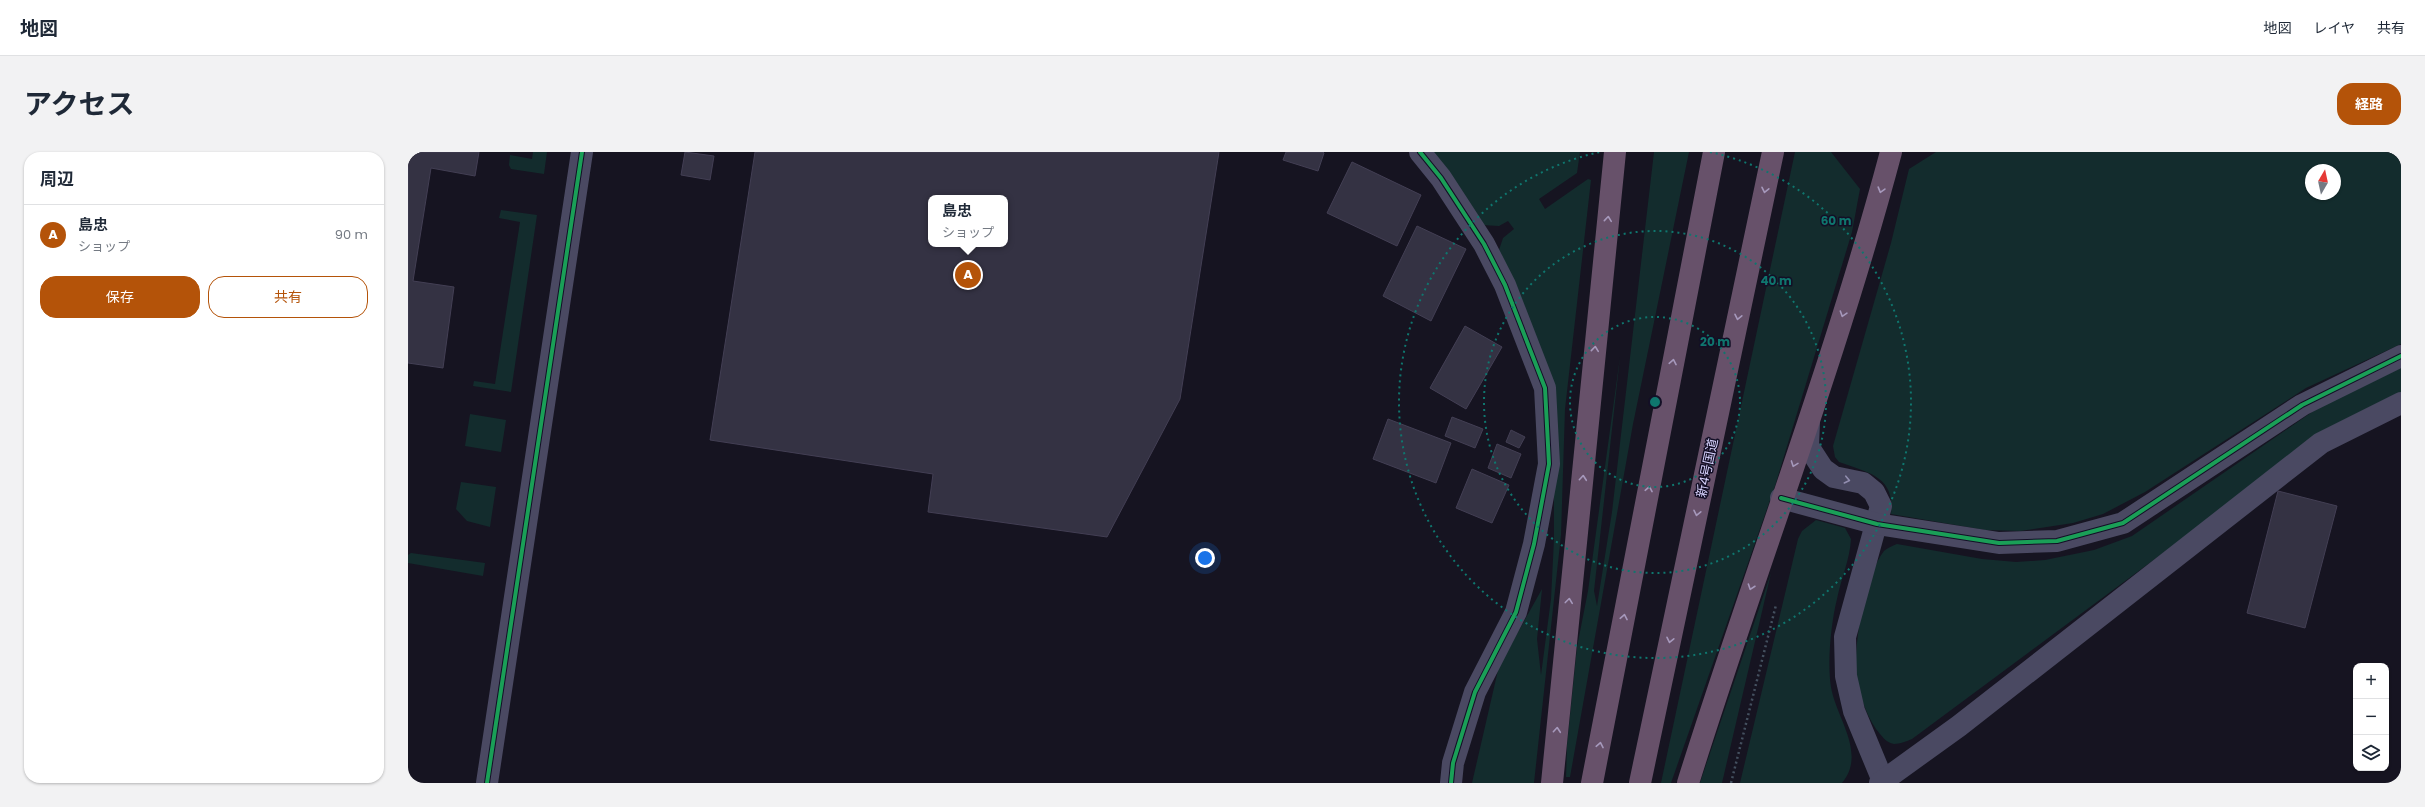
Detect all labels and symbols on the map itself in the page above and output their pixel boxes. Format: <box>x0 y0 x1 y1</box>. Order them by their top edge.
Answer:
north arrow <box>2305 164 2341 200</box>
one-way arrow <box>1877 186 1885 193</box>
one-way arrow <box>1761 187 1770 193</box>
text: 60 m <box>1821 212 1852 229</box>
one-way arrow <box>1603 216 1612 222</box>
pin: A <box>955 260 981 290</box>
text: 40 m <box>1760 272 1792 289</box>
one-way arrow <box>1840 311 1848 318</box>
one-way arrow <box>1735 314 1743 321</box>
text: 20 m <box>1700 333 1730 350</box>
one-way arrow <box>1590 346 1599 352</box>
one-way arrow <box>1669 359 1677 365</box>
centre of rings <box>1648 395 1662 409</box>
street label: 新4号国道 <box>1691 437 1723 499</box>
one-way arrow <box>1790 461 1798 468</box>
one-way arrow <box>1578 475 1587 481</box>
one-way arrow <box>1843 475 1850 483</box>
one-way arrow <box>1644 486 1652 493</box>
one-way arrow <box>1694 510 1702 516</box>
your location <box>1195 548 1215 568</box>
one-way arrow <box>1747 583 1756 590</box>
one-way arrow <box>1564 598 1573 604</box>
one-way arrow <box>1620 614 1628 620</box>
one-way arrow <box>1667 637 1675 643</box>
one-way arrow <box>1552 727 1561 733</box>
one-way arrow <box>1595 742 1603 748</box>

